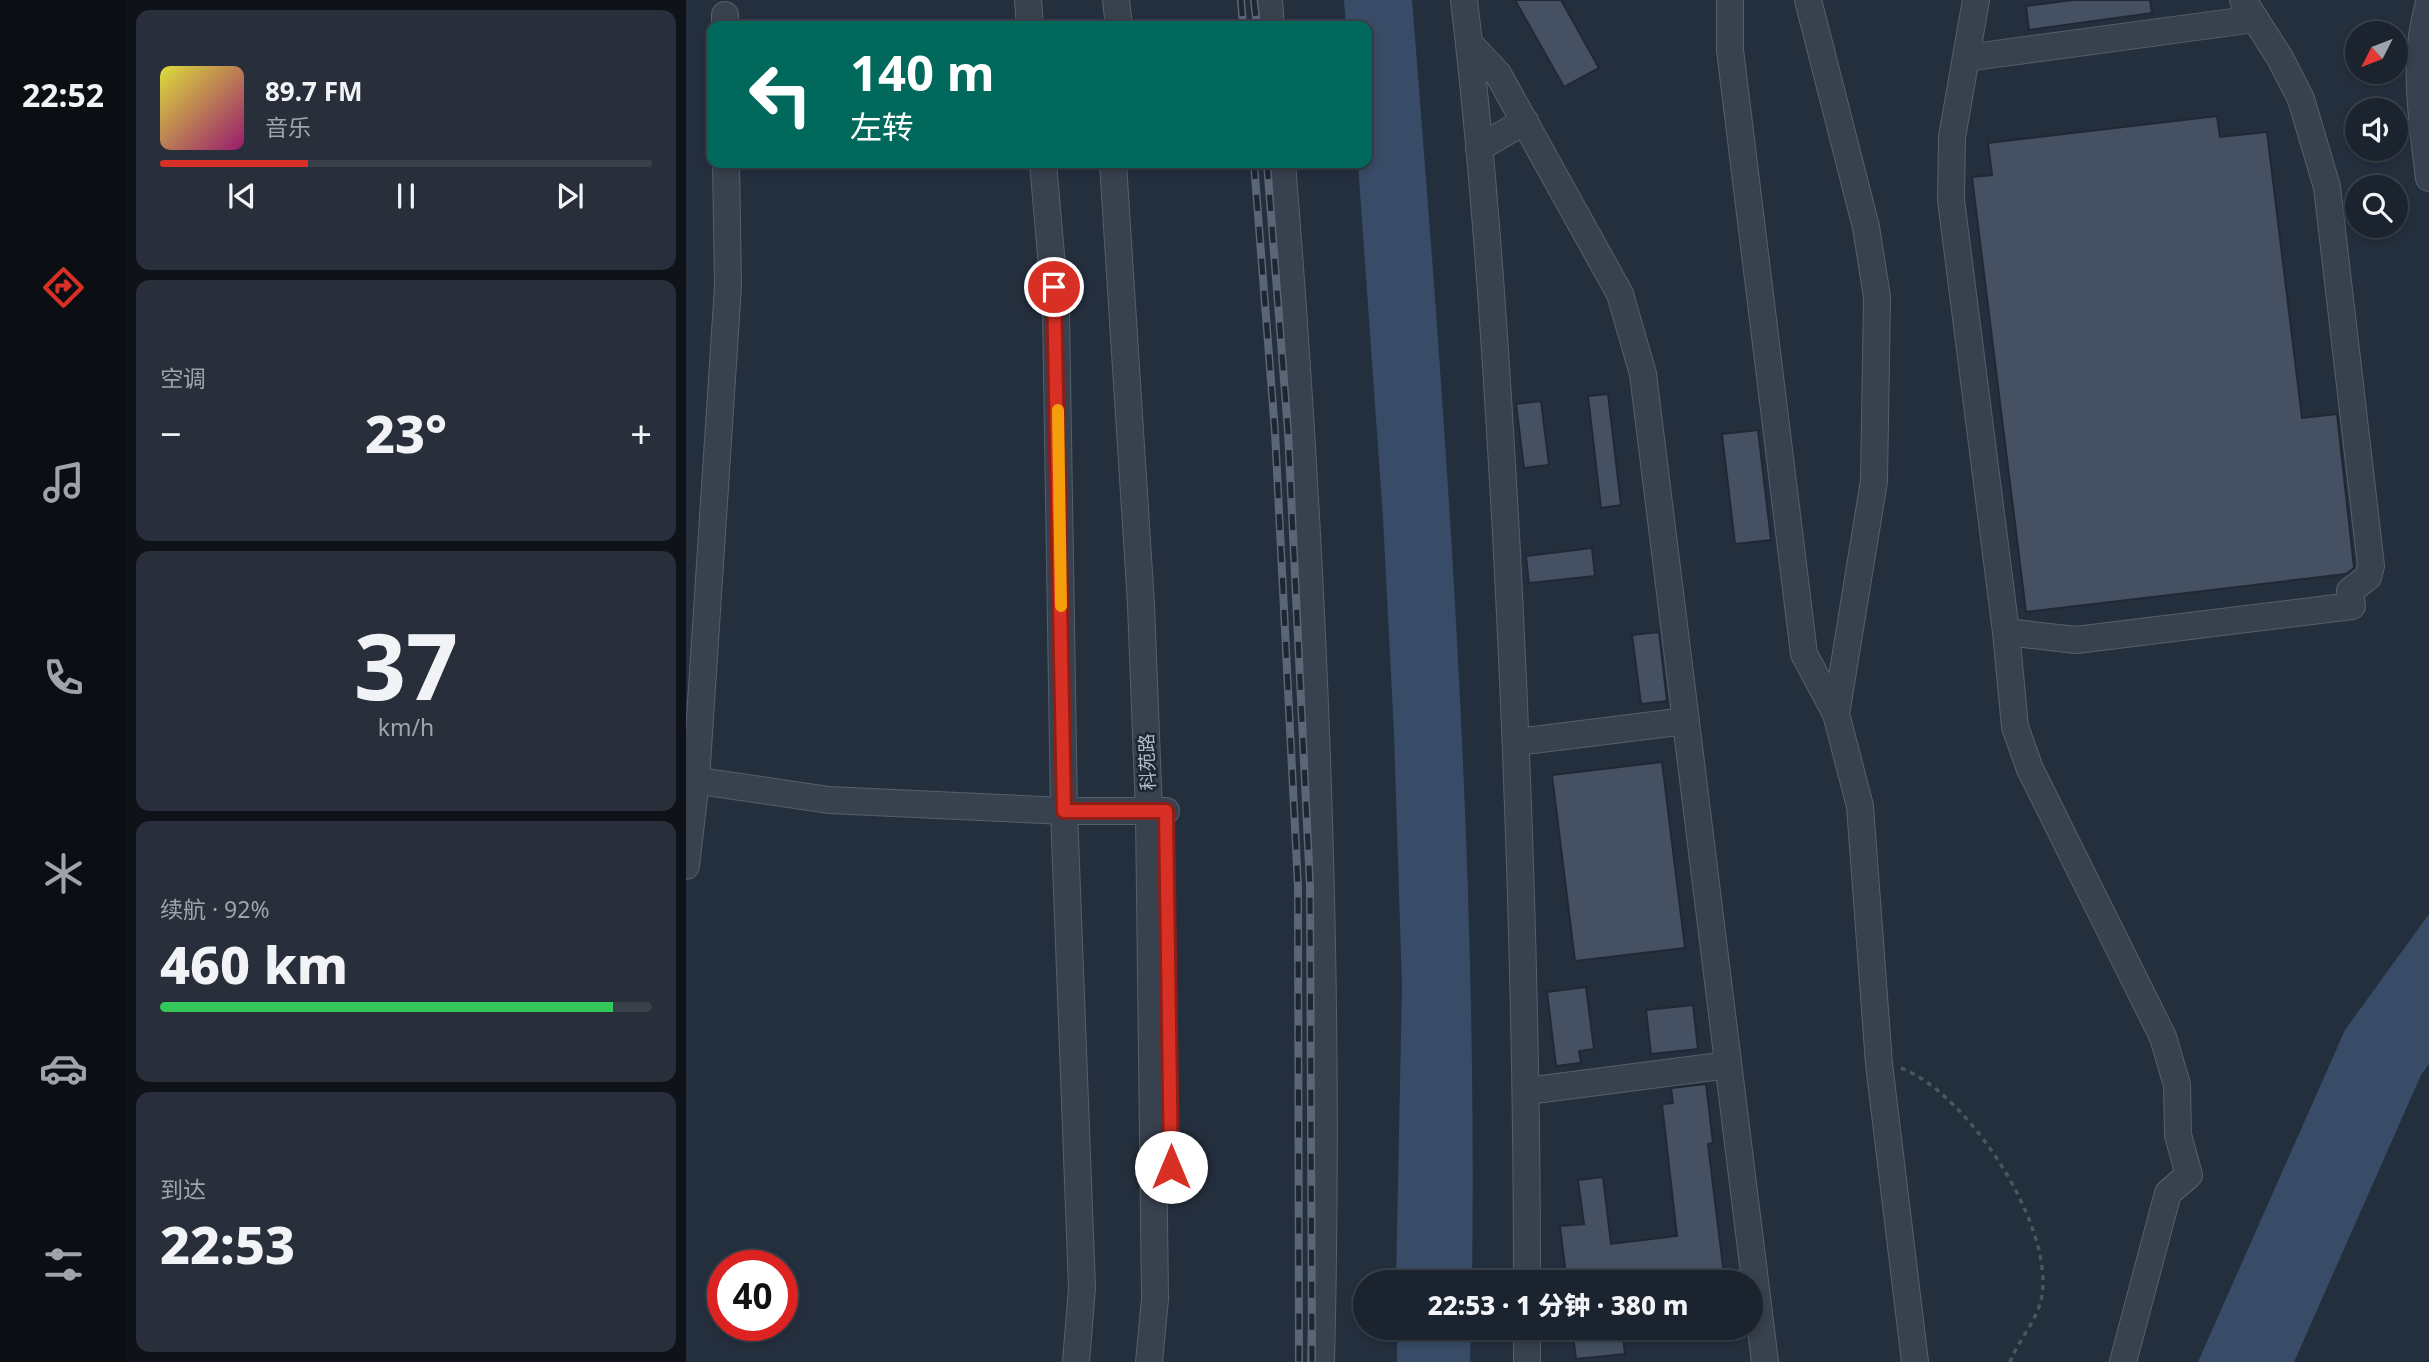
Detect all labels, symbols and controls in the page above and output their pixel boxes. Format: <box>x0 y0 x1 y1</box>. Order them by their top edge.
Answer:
north arrow <box>2345 21 2408 84</box>
map controls <box>2345 21 2408 238</box>
text: 140 m <box>850 39 995 105</box>
icon: left <box>735 49 826 140</box>
text: 22:52 <box>22 73 104 116</box>
text: 89.7 FM <box>265 73 362 109</box>
button: sound <box>2345 98 2408 161</box>
text: 左转 <box>850 105 914 148</box>
text: 音乐 <box>265 111 311 143</box>
button: search <box>2345 175 2408 238</box>
icon: previous <box>223 177 261 215</box>
icon: pause <box>387 177 425 215</box>
icon: next <box>551 177 589 215</box>
pin <box>1024 257 1084 317</box>
icon: directions <box>39 263 88 312</box>
icon: arrive <box>1035 268 1073 306</box>
text: 空调 <box>160 362 206 394</box>
text: 23° <box>365 397 447 468</box>
text: − <box>160 407 182 459</box>
text: + <box>630 407 652 459</box>
icon: music <box>39 458 88 507</box>
text: 37 <box>354 603 458 727</box>
icon: phone <box>39 653 88 702</box>
text: km/h <box>378 711 434 743</box>
street label: 科苑路 <box>1133 733 1161 791</box>
icon: climate <box>39 849 88 898</box>
text: 续航 · 92% <box>160 893 270 925</box>
text: 460 km <box>160 928 348 999</box>
icon: car <box>39 1044 88 1093</box>
position arrow <box>1134 1130 1208 1204</box>
text: 到达 <box>160 1173 206 1205</box>
text: 22:53 <box>160 1208 295 1279</box>
icon: filters <box>39 1240 88 1289</box>
speed limit sign: 40 <box>707 1250 798 1341</box>
text: 22:53 · 1 分钟 · 380 m <box>1428 1287 1688 1323</box>

